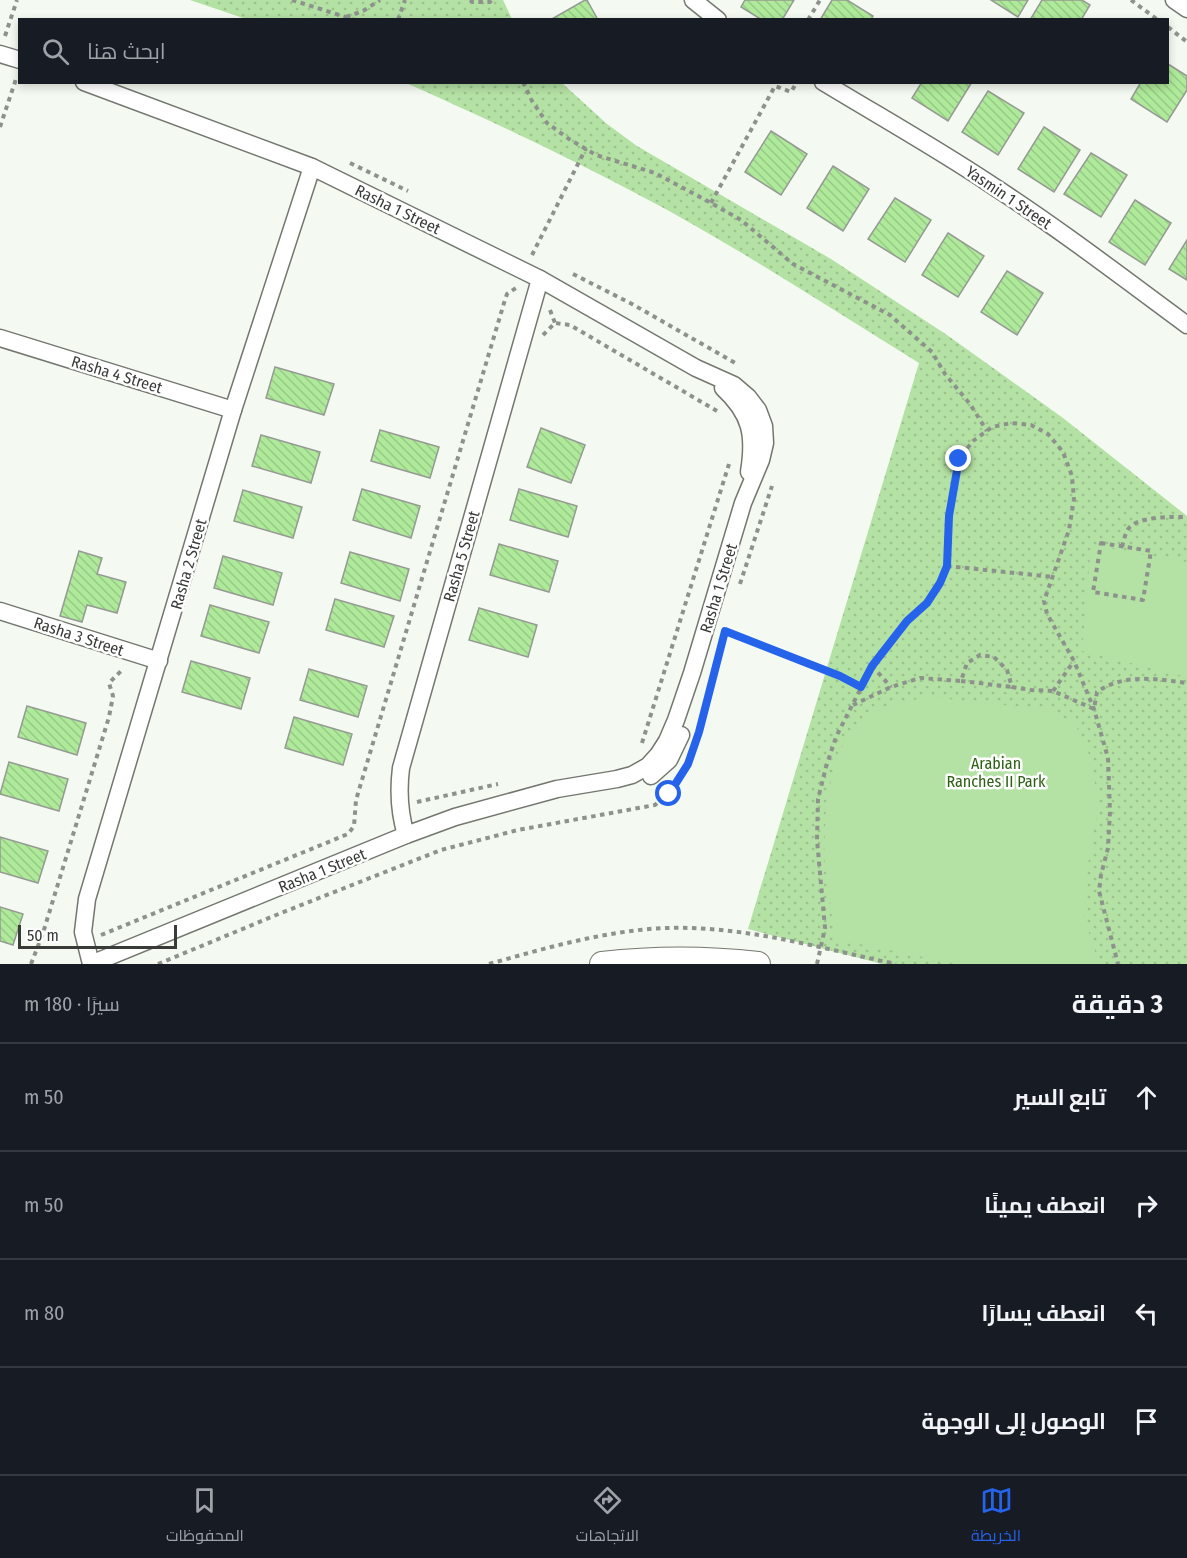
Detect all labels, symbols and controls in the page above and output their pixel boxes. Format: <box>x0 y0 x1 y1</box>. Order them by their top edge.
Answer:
search box <box>18 18 1169 84</box>
icon: search <box>39 35 72 68</box>
text: ابحث هنا <box>87 38 166 65</box>
street label: Yasmin 1 Street <box>962 162 1056 233</box>
street label: Rasha 1 Street <box>352 181 444 239</box>
street label: Rasha 4 Street <box>69 352 165 398</box>
route end <box>945 445 971 471</box>
street label: Rasha 5 Street <box>439 508 484 604</box>
street label: Rasha 2 Street <box>166 516 211 612</box>
street label: Rasha 1 Street <box>696 540 741 635</box>
street label: Rasha 3 Street <box>31 613 127 660</box>
park label: Arabian Ranches II Park <box>946 754 1046 791</box>
route start <box>655 780 681 806</box>
street label: Rasha 1 Street <box>276 844 369 897</box>
scale bar <box>18 922 177 950</box>
text: 50 m <box>27 926 59 945</box>
text: 3 دقيقة <box>1072 989 1163 1020</box>
text: سيرًا · 180 m <box>24 992 120 1016</box>
icon: ahead <box>1130 1081 1163 1114</box>
text: تابع السير <box>1014 1084 1106 1111</box>
text: 50 m <box>24 1085 64 1109</box>
icon: right <box>1130 1189 1163 1222</box>
text: انعطف يمينًا <box>984 1192 1106 1219</box>
text: 50 m <box>24 1193 64 1217</box>
icon: left <box>1130 1297 1163 1330</box>
text: انعطف يسارًا <box>981 1300 1106 1327</box>
text: 80 m <box>24 1301 65 1325</box>
icon: arrive <box>1130 1405 1163 1438</box>
text: الوصول إلى الوجهة <box>922 1408 1106 1435</box>
tab: المحفوظات <box>166 1484 244 1550</box>
tab: الاتجاهات <box>576 1484 639 1550</box>
tab: الخريطة <box>971 1484 1021 1550</box>

